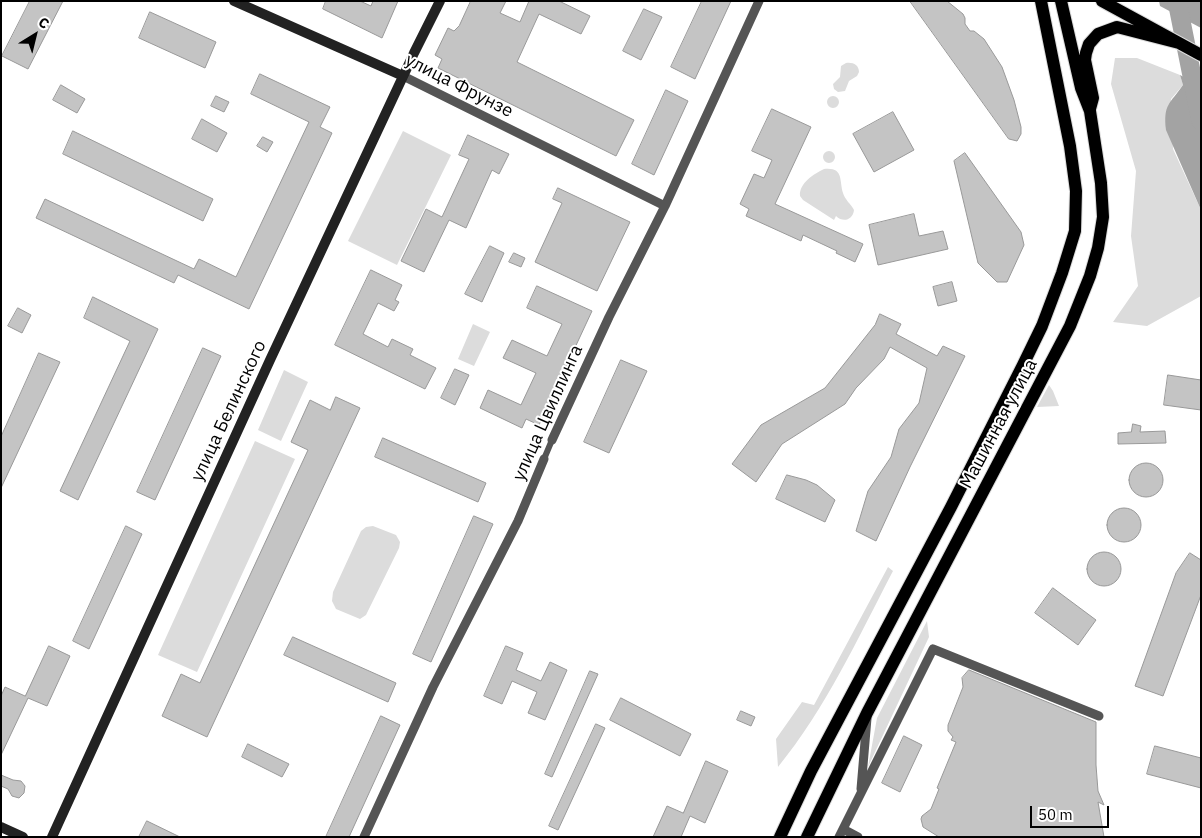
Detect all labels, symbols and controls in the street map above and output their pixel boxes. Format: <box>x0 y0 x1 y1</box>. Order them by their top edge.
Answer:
north arrow <box>10 10 60 60</box>
text: С <box>35 13 53 33</box>
street label: улица Фрунзе <box>401 50 517 122</box>
street label: улица Белинского <box>187 337 271 485</box>
street label: улица Цвиллинга <box>508 342 588 484</box>
street label: Машинная улица <box>956 355 1042 493</box>
scale bar <box>1032 796 1111 828</box>
text: 50 m <box>1038 805 1073 824</box>

